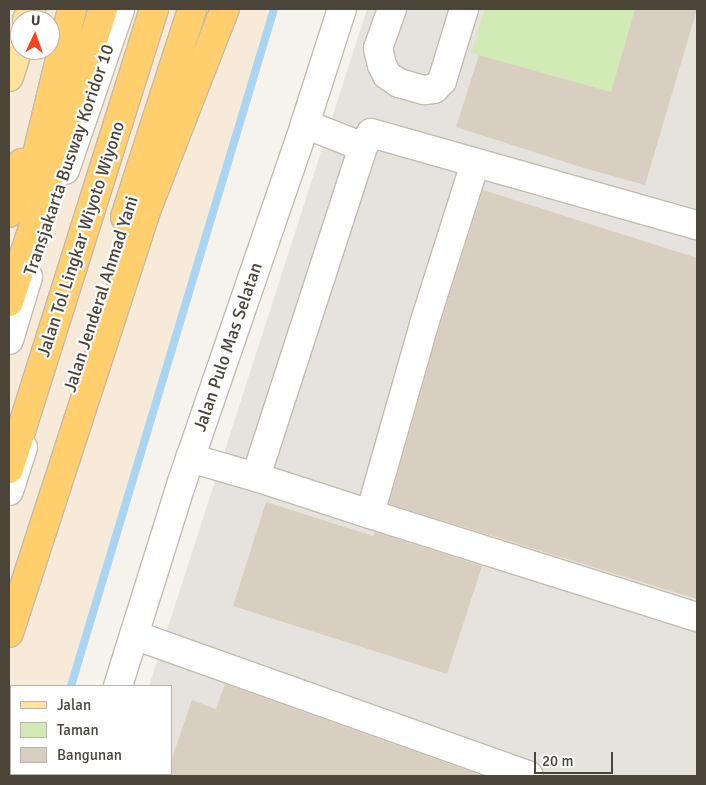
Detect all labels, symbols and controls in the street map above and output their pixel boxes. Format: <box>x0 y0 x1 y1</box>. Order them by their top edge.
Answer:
north arrow <box>10 10 60 60</box>
text: U <box>31 12 41 29</box>
street label: Transjakarta Busway Koridor 10 <box>19 41 119 279</box>
street label: Jalan Tol Lingkar Wiyoto Wiyono <box>33 118 129 360</box>
street label: Jalan Jenderal Ahmad Yani <box>59 193 143 395</box>
street label: Jalan Pulo Mas Selatan <box>189 260 267 434</box>
legend <box>10 685 172 775</box>
text: Jalan <box>57 696 91 714</box>
text: Taman <box>57 721 99 739</box>
scale bar <box>536 742 615 774</box>
text: Bangunan <box>57 746 122 764</box>
text: 20 m <box>542 752 573 770</box>

